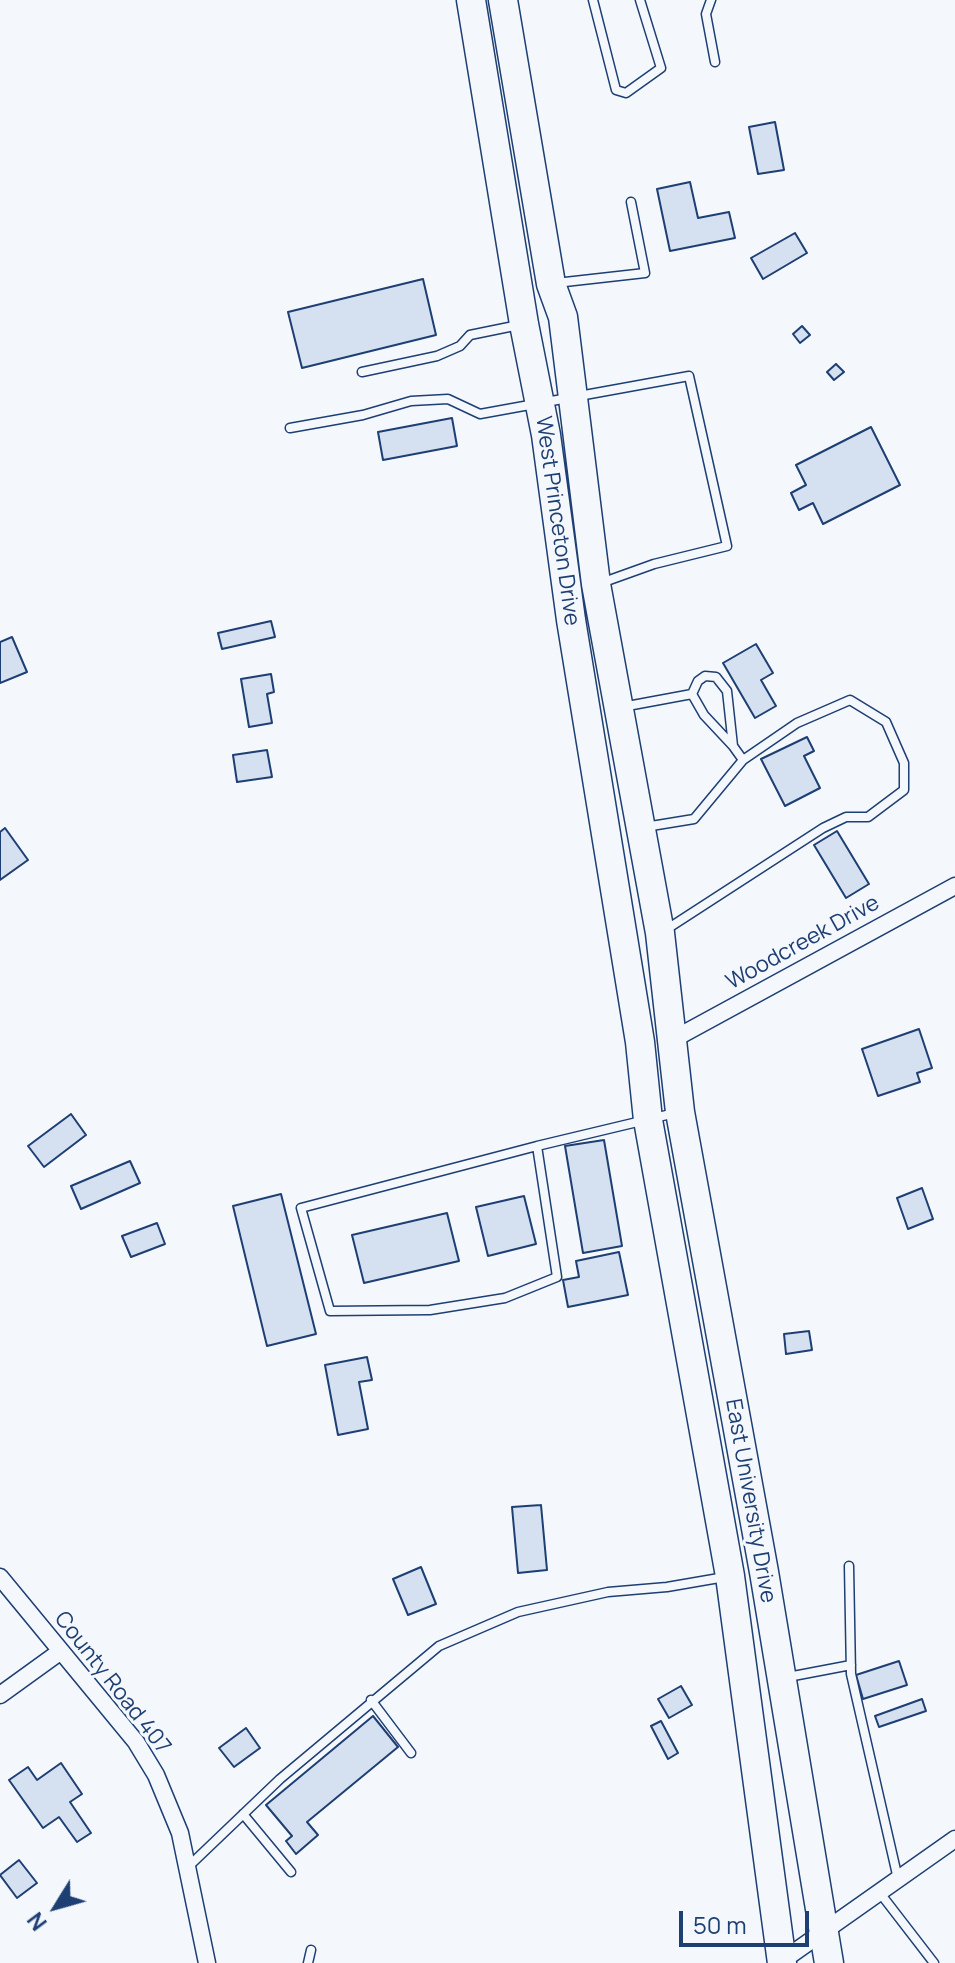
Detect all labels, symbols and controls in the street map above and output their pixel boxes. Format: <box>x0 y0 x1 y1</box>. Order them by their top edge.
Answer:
street label: West Princeton Drive <box>529 415 585 627</box>
street label: Woodcreek Drive <box>722 890 884 996</box>
street label: East University Drive <box>719 1397 781 1605</box>
street label: County Road 407 <box>48 1607 176 1759</box>
north arrow <box>16 1867 96 1947</box>
scale bar <box>683 1895 813 1945</box>
text: N <box>20 1906 54 1937</box>
text: 50 m <box>693 1908 747 1941</box>

